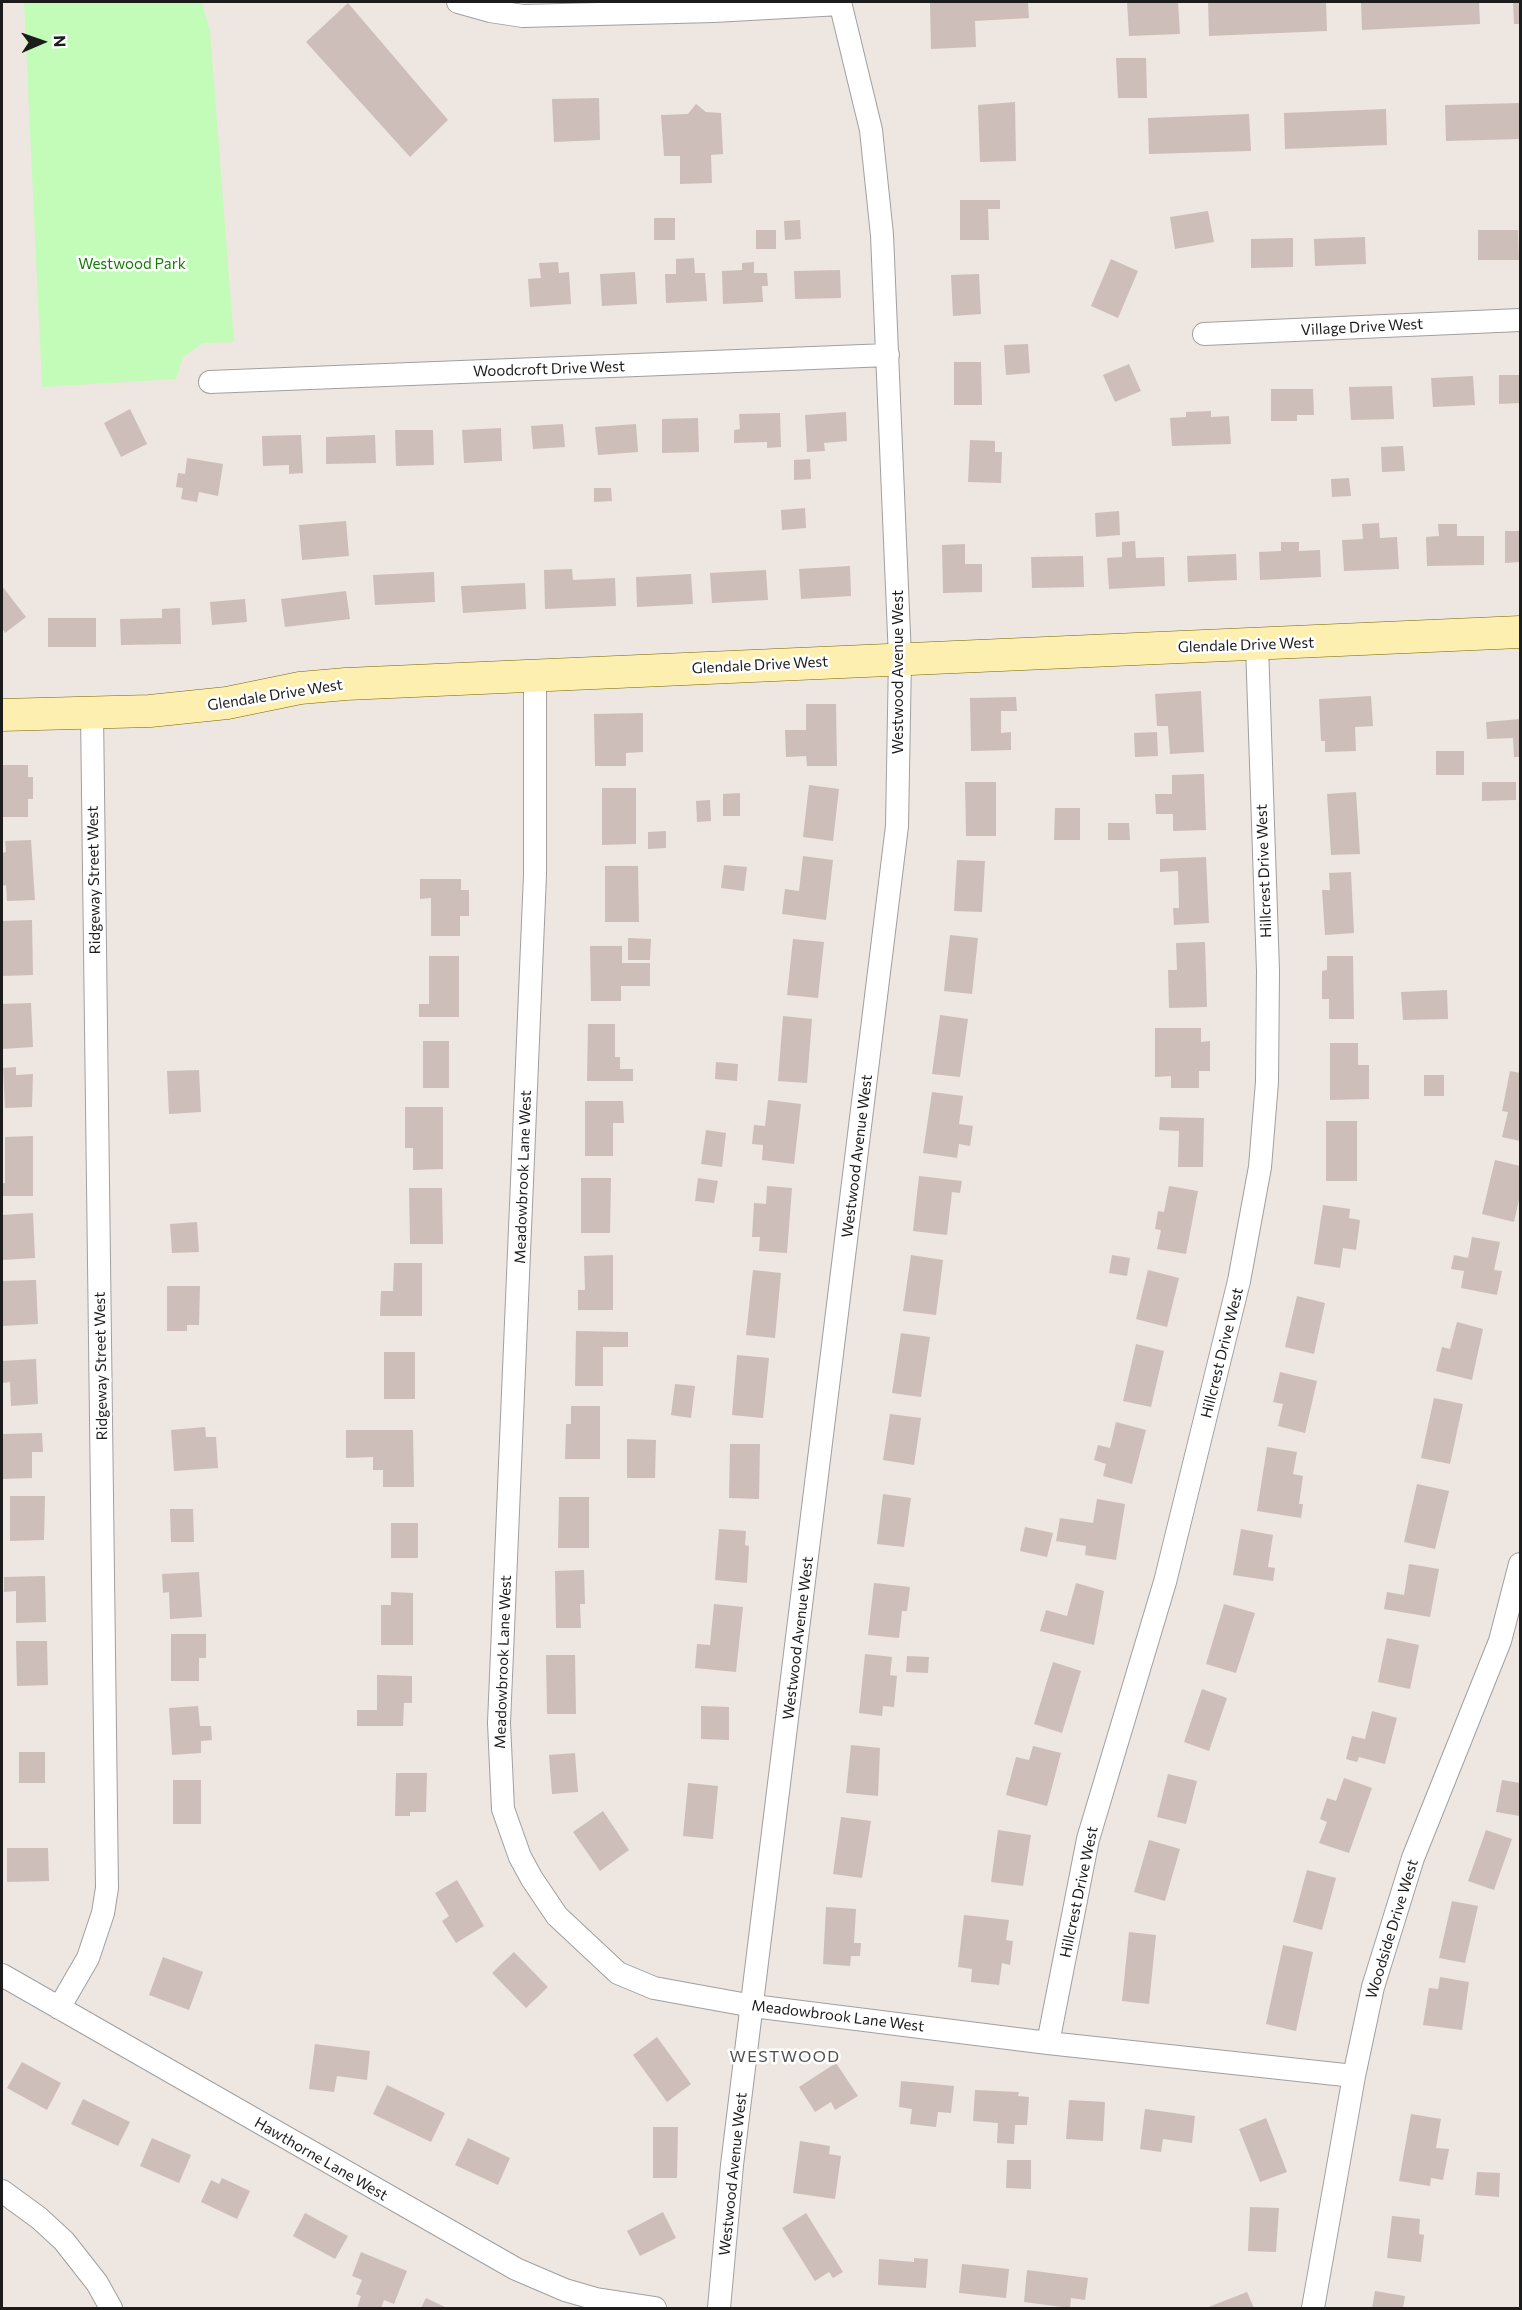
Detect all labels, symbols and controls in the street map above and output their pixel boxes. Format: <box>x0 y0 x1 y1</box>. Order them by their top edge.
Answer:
north arrow <box>12 12 72 72</box>
text: N <box>51 35 70 48</box>
park label: Westwood Park <box>78 255 186 273</box>
street label: Village Drive West <box>1300 315 1424 339</box>
street label: Woodcroft Drive West <box>473 357 625 381</box>
street label: Westwood Avenue West <box>889 590 907 754</box>
street label: Glendale Drive West <box>1177 634 1315 656</box>
street label: Glendale Drive West <box>691 652 829 678</box>
street label: Glendale Drive West <box>206 675 344 715</box>
street label: Hillcrest Drive West <box>1253 804 1275 938</box>
street label: Ridgeway Street West <box>84 805 104 955</box>
street label: Westwood Avenue West <box>838 1073 876 1239</box>
street label: Meadowbrook Lane West <box>511 1090 535 1264</box>
street label: Hillcrest Drive West <box>1197 1286 1247 1420</box>
street label: Ridgeway Street West <box>91 1291 111 1441</box>
street label: Westwood Avenue West <box>779 1555 817 1721</box>
street label: Meadowbrook Lane West <box>491 1575 515 1749</box>
street label: Hillcrest Drive West <box>1056 1825 1102 1959</box>
street label: Woodside Drive West <box>1362 1857 1422 2001</box>
street label: Meadowbrook Lane West <box>751 1996 925 2036</box>
district label: WESTWOOD <box>729 2047 841 2067</box>
street label: Westwood Avenue West <box>715 2091 751 2257</box>
street label: Hawthorne Lane West <box>251 2113 391 2205</box>

